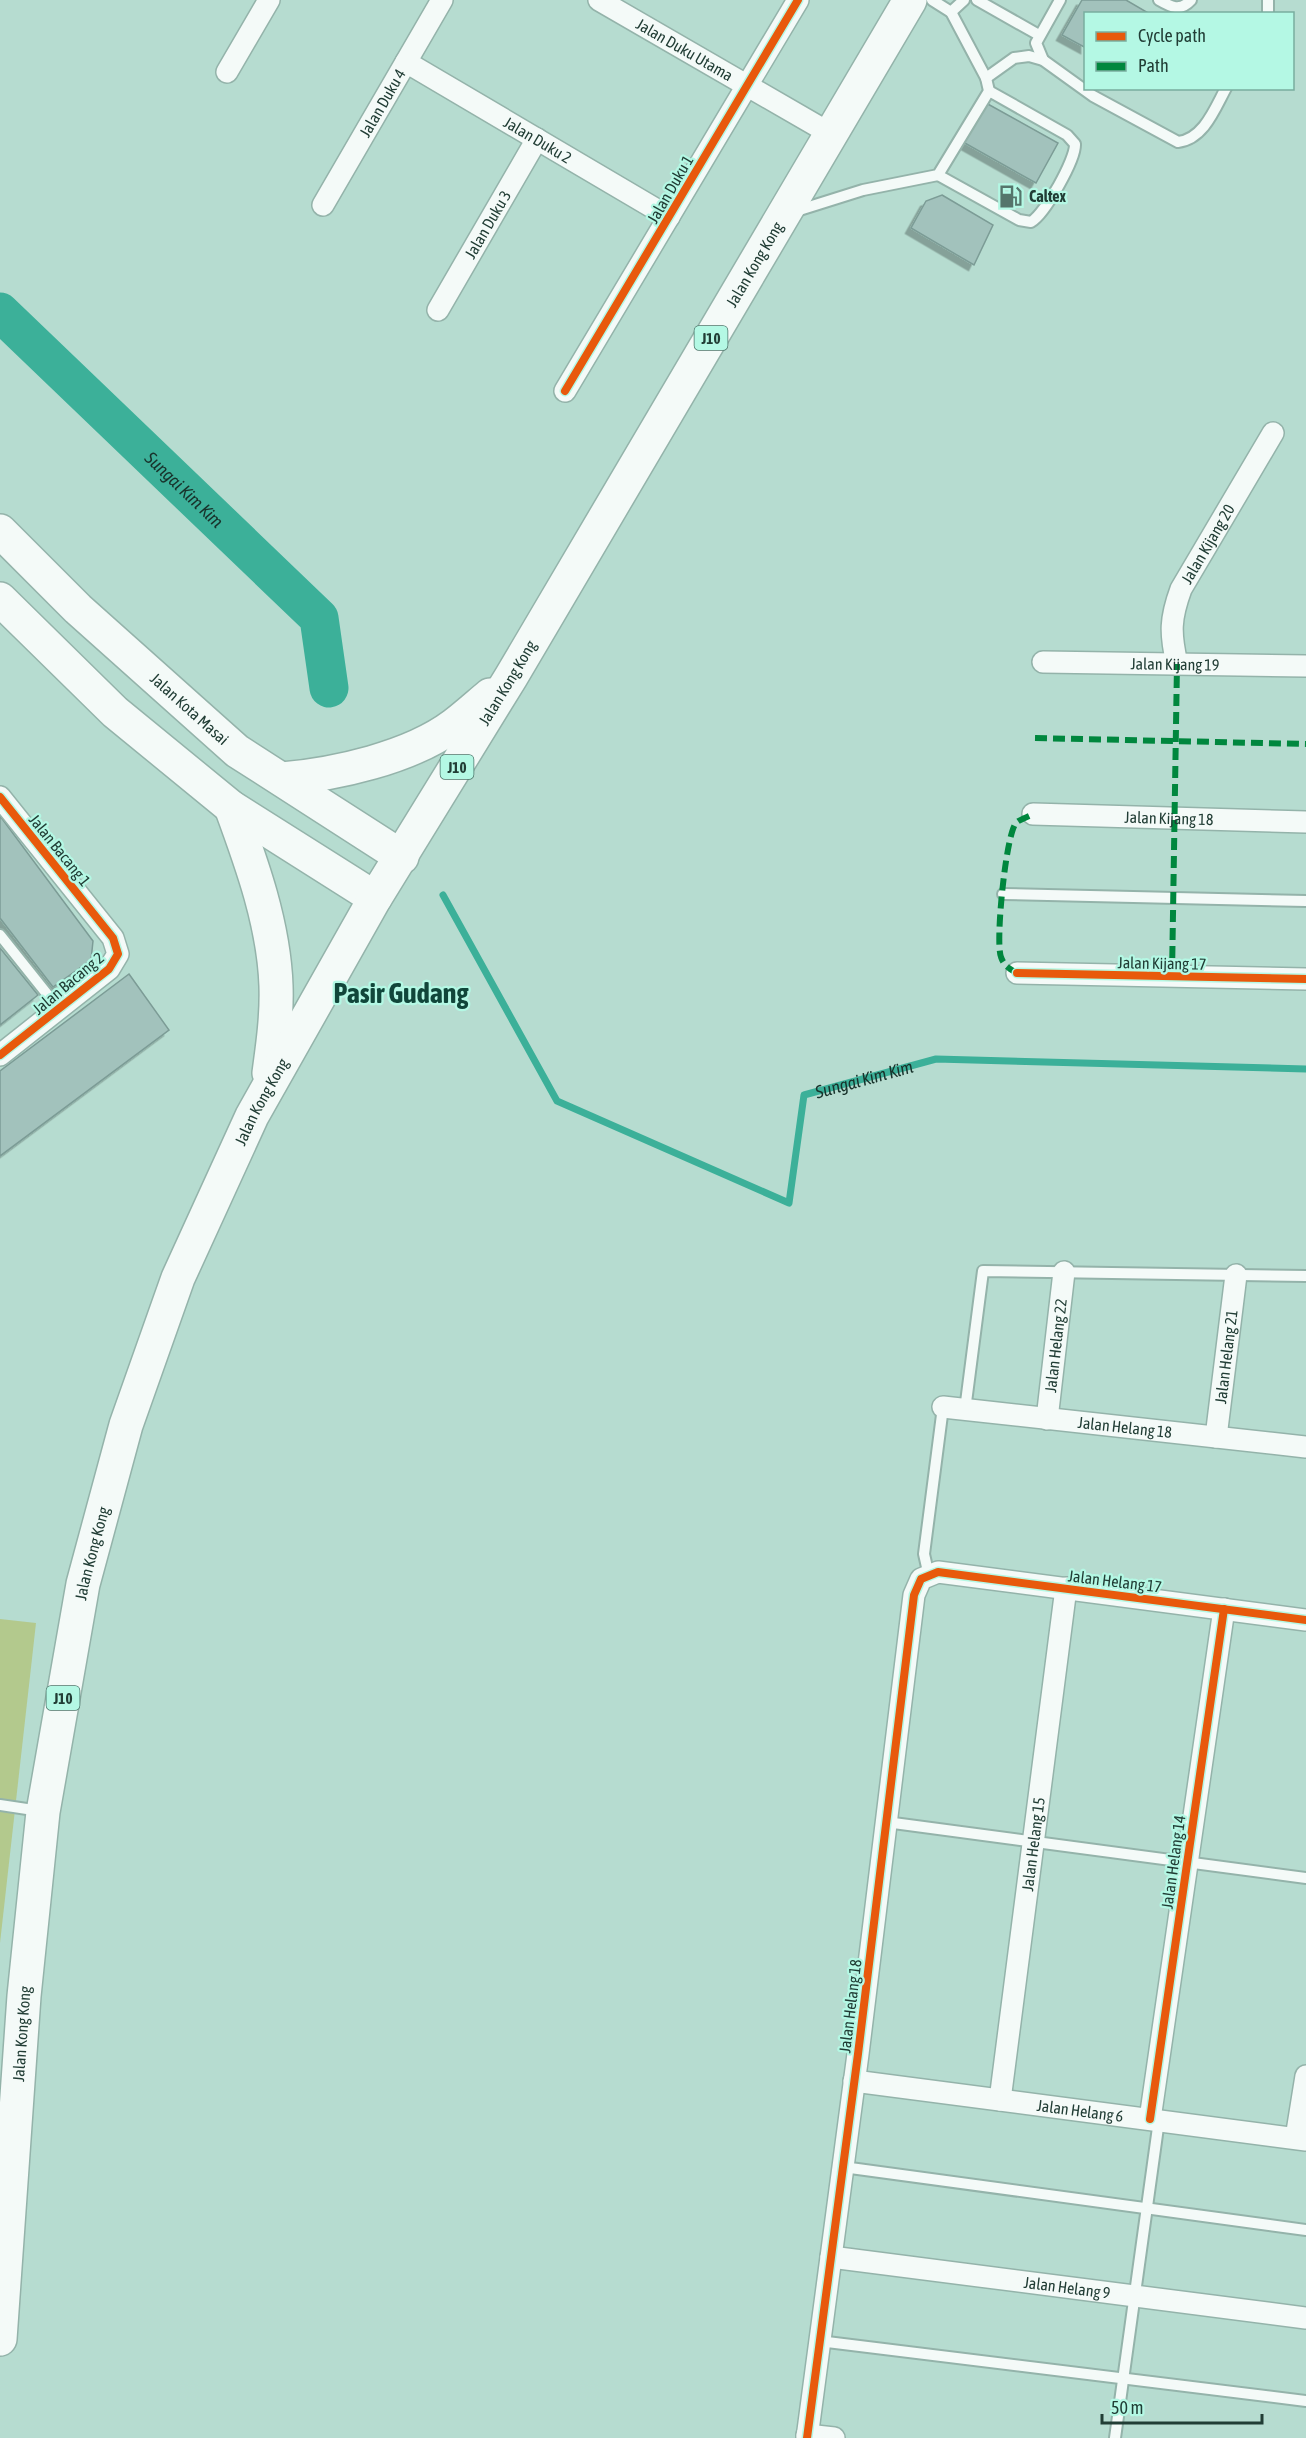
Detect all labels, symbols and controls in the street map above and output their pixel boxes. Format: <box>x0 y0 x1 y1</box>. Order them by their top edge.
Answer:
legend <box>1084 12 1294 90</box>
street label: Jalan Duku Utama <box>633 15 736 84</box>
text: Cycle path <box>1138 25 1206 46</box>
text: Path <box>1138 55 1169 76</box>
street label: Jalan Duku 4 <box>356 66 409 140</box>
street label: Jalan Duku 2 <box>501 113 575 167</box>
street label: Jalan Duku 1 <box>643 152 697 226</box>
fuel station icon: Caltex <box>998 183 1024 209</box>
street label: Jalan Duku 3 <box>461 187 514 261</box>
place label: Caltex <box>1029 187 1066 205</box>
street label: Jalan Kong Kong <box>722 218 787 310</box>
road number: J10 <box>694 326 728 350</box>
water label: Sungai Kim Kim <box>140 446 228 532</box>
street label: Jalan Kijang 20 <box>1177 501 1238 587</box>
street label: Jalan Kong Kong <box>475 637 541 728</box>
street label: Jalan Kijang 19 <box>1130 654 1220 674</box>
street label: Jalan Kota Masai <box>147 669 232 748</box>
road number: J10 <box>440 755 474 779</box>
street label: Jalan Kijang 18 <box>1124 808 1214 829</box>
street label: Jalan Bacang 1 <box>25 811 94 890</box>
street label: Jalan Bacang 2 <box>29 948 108 1019</box>
street label: Jalan Kijang 17 <box>1117 953 1207 974</box>
district label: Pasir Gudang <box>334 977 469 1009</box>
street label: Jalan Kong Kong <box>231 1055 293 1148</box>
water label: Sungai Kim Kim <box>812 1055 915 1102</box>
street label: Jalan Helang 22 <box>1041 1298 1070 1393</box>
street label: Jalan Helang 21 <box>1211 1309 1241 1405</box>
street label: Jalan Helang 18 <box>1077 1413 1173 1441</box>
street label: Jalan Kong Kong <box>71 1505 113 1602</box>
street label: Jalan Helang 17 <box>1067 1566 1163 1597</box>
road number: J10 <box>46 1686 80 1710</box>
street label: Jalan Helang 15 <box>1018 1796 1048 1892</box>
street label: Jalan Helang 14 <box>1158 1814 1189 1910</box>
street label: Jalan Helang 18 <box>835 1958 866 2054</box>
street label: Jalan Kong Kong <box>9 1985 35 2082</box>
street label: Jalan Helang 6 <box>1036 2096 1124 2125</box>
street label: Jalan Helang 9 <box>1023 2273 1111 2302</box>
scale bar <box>1102 2387 1262 2425</box>
text: 50 m <box>1111 2397 1143 2418</box>

